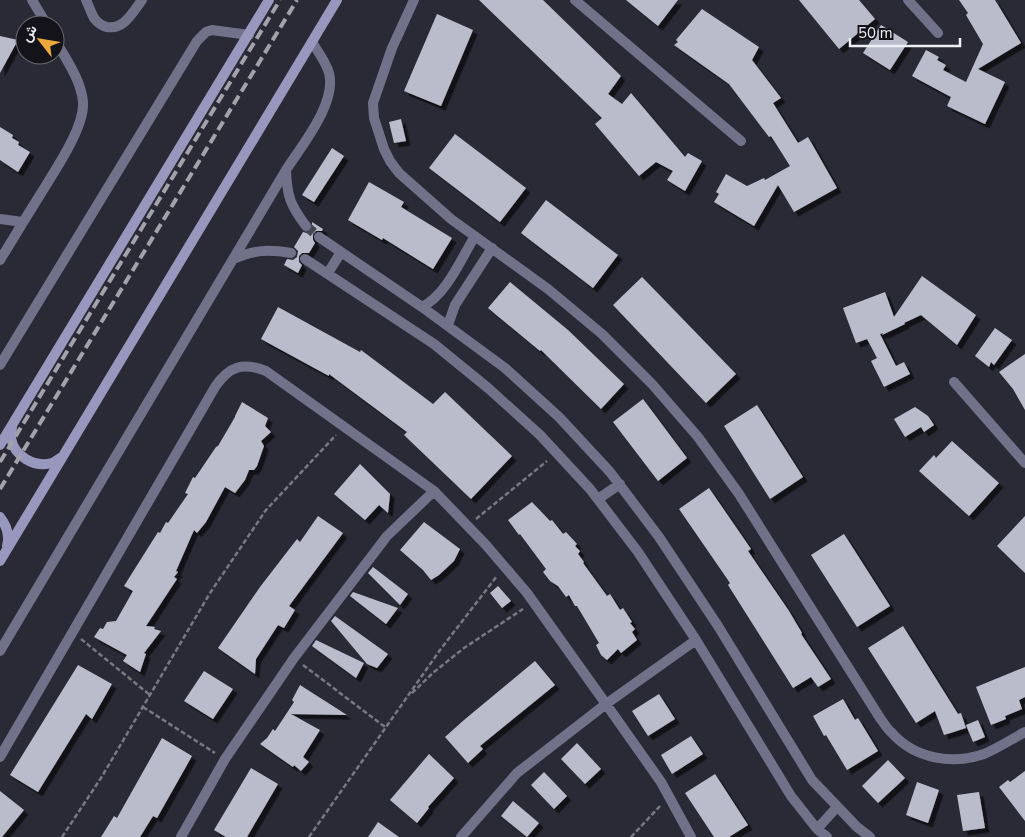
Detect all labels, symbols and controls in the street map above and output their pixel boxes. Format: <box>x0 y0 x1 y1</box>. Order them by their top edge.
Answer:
north arrow <box>15 15 65 65</box>
scale bar <box>850 15 960 47</box>
text: ش <box>17 21 42 46</box>
text: 50 m <box>858 23 893 43</box>

